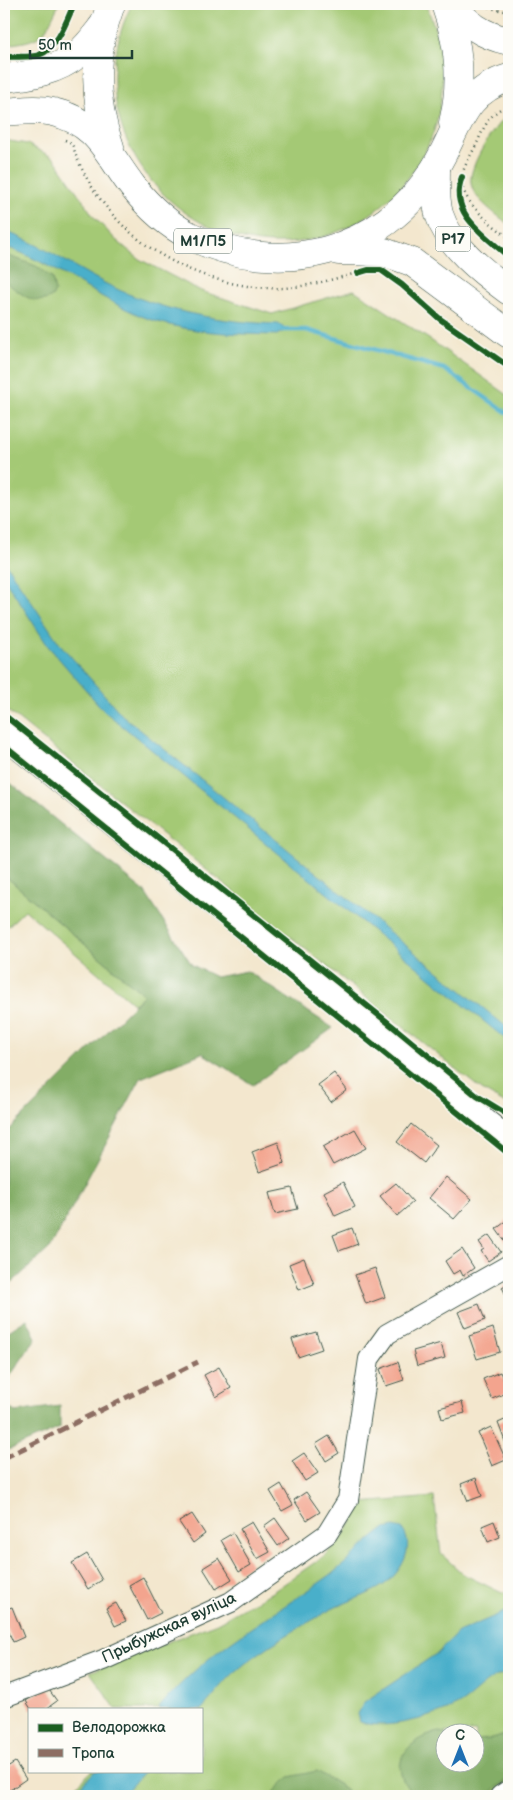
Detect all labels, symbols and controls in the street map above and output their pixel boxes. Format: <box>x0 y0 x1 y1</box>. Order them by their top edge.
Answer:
scale bar <box>30 28 132 60</box>
text: 50 m <box>38 36 72 55</box>
road number: Р17 <box>436 226 470 252</box>
road number: М1/П5 <box>174 228 232 254</box>
street label: Прыбужская вуліца <box>99 1588 240 1667</box>
legend <box>28 1708 202 1772</box>
text: Велодорожка <box>72 1718 166 1737</box>
north arrow <box>436 1722 486 1772</box>
text: С <box>455 1727 465 1744</box>
text: Тропа <box>72 1744 115 1763</box>

